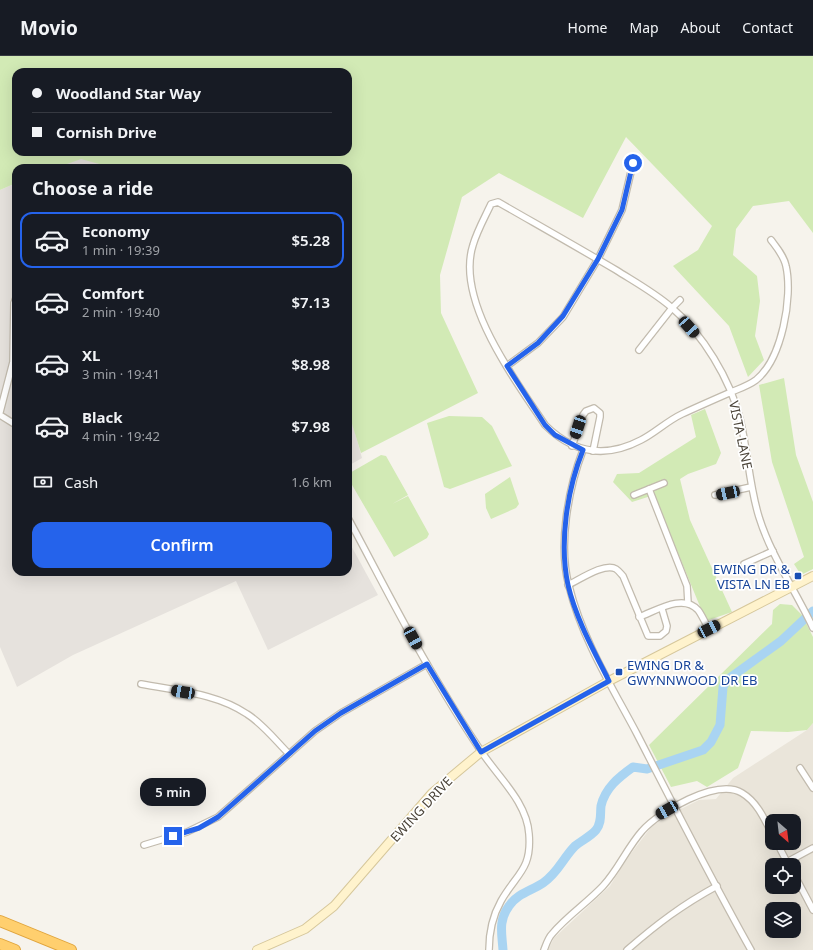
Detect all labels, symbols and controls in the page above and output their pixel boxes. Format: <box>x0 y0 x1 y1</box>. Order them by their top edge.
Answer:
text: Movio <box>20 15 78 41</box>
text: Home <box>568 18 607 37</box>
text: Map <box>629 18 659 37</box>
text: About <box>681 18 720 37</box>
text: Contact <box>742 18 793 37</box>
text: Woodland Star Way <box>56 83 201 103</box>
text: Cornish Drive <box>56 122 157 142</box>
route start <box>624 154 642 172</box>
text: Choose a ride <box>32 176 153 200</box>
text: Economy <box>82 221 150 241</box>
icon: car <box>34 222 70 258</box>
text: $5.28 <box>292 230 330 250</box>
text: 1 min · 19:39 <box>82 241 160 259</box>
text: Comfort <box>82 283 144 303</box>
icon: car <box>34 284 70 320</box>
text: $7.13 <box>292 292 330 312</box>
text: 2 min · 19:40 <box>82 303 160 321</box>
car <box>677 314 701 340</box>
text: XL <box>82 345 100 365</box>
icon: car <box>34 346 70 382</box>
text: $8.98 <box>292 354 330 374</box>
text: 3 min · 19:41 <box>82 365 160 383</box>
street label: VISTA LANE <box>725 399 757 471</box>
text: Black <box>82 407 122 427</box>
icon: car <box>34 408 70 444</box>
car <box>569 414 587 440</box>
text: $7.98 <box>292 416 330 436</box>
text: 4 min · 19:42 <box>82 427 160 445</box>
icon: cash <box>32 471 54 493</box>
text: Cash <box>64 472 98 492</box>
text: 1.6 km <box>291 473 332 491</box>
car <box>715 485 741 501</box>
button: Confirm <box>32 522 332 568</box>
place label: EWING DR & VISTA LN EB <box>713 560 790 593</box>
marker: EWING DR & VISTA LN EB <box>793 571 803 581</box>
car <box>696 618 722 640</box>
car <box>402 625 424 651</box>
place label: EWING DR & GWYNNWOOD DR EB <box>627 656 757 689</box>
marker: EWING DR & GWYNNWOOD DR EB <box>614 667 624 677</box>
car <box>170 684 196 700</box>
street label: EWING DRIVE <box>386 772 456 846</box>
callout: 5 min <box>140 778 206 806</box>
text: 5 min <box>155 783 191 801</box>
car <box>654 799 680 821</box>
north arrow <box>765 814 801 850</box>
map controls <box>765 814 801 938</box>
route end <box>164 827 182 845</box>
button: locate <box>765 858 801 894</box>
button: layers <box>765 902 801 938</box>

